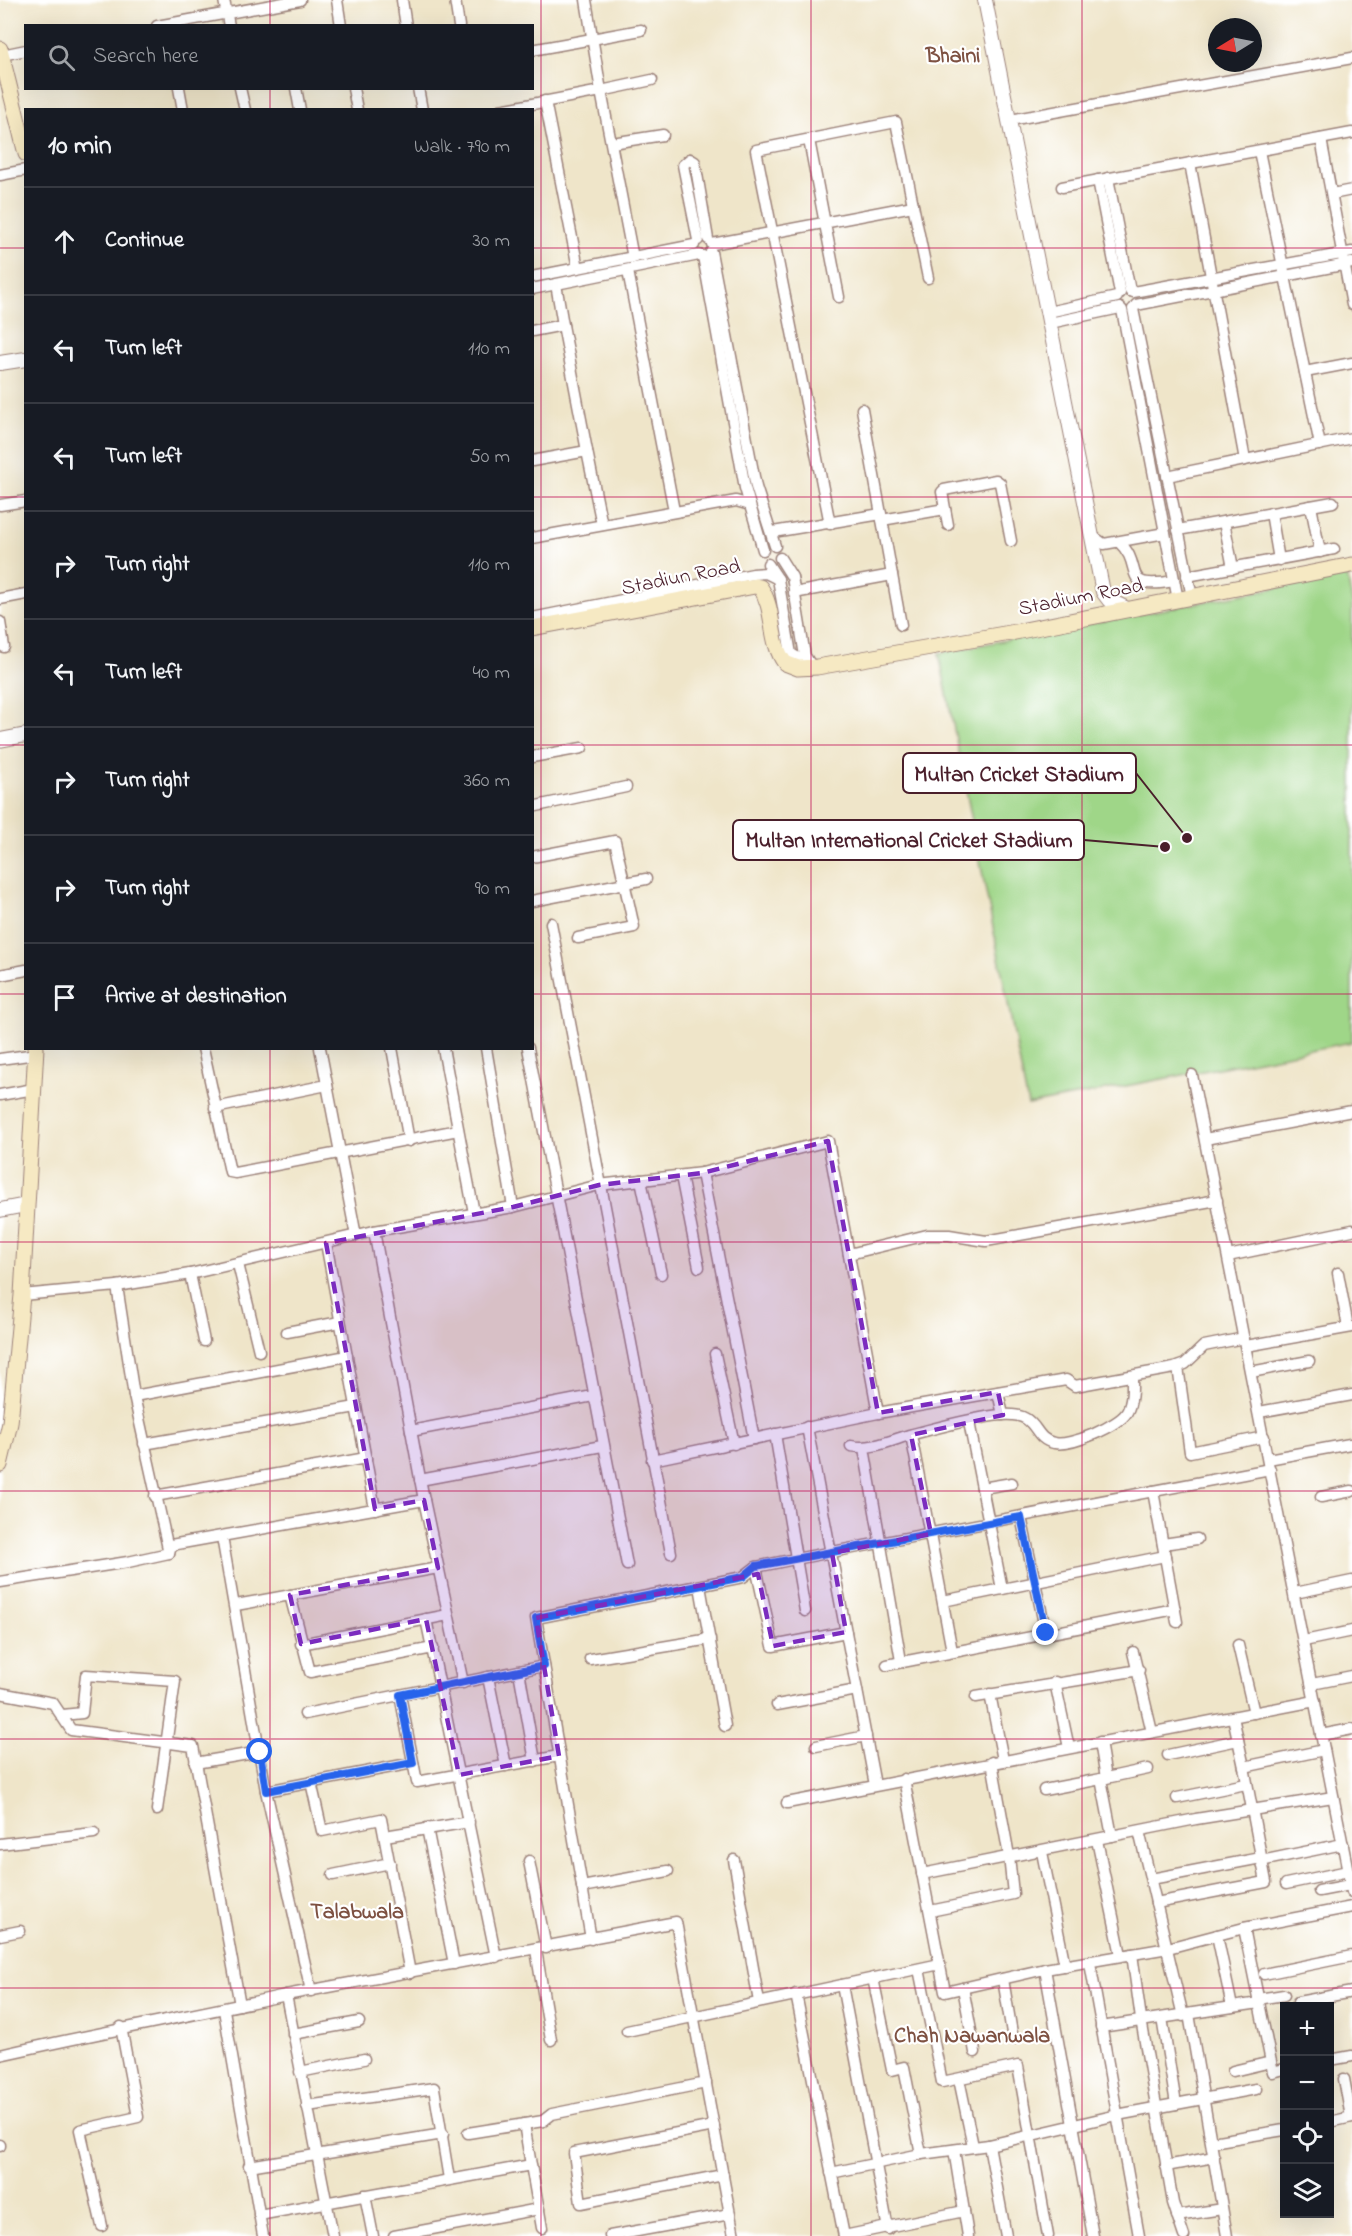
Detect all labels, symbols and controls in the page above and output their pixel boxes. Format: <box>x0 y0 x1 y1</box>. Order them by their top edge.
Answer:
north arrow <box>1208 18 1262 72</box>
search box <box>24 24 534 90</box>
icon: search <box>45 41 78 74</box>
text: Search here <box>93 41 198 73</box>
district label: Bhaini <box>925 41 980 73</box>
text: 10 min <box>48 128 112 166</box>
text: Walk · 790 m <box>414 133 510 162</box>
icon: ahead <box>48 225 81 258</box>
text: Continue <box>105 225 184 257</box>
text: 30 m <box>473 227 510 256</box>
icon: left <box>48 333 81 366</box>
text: Turn left <box>105 333 182 365</box>
text: 110 m <box>468 335 510 364</box>
icon: left <box>48 441 81 474</box>
text: Turn left <box>105 441 182 473</box>
text: 50 m <box>469 443 510 472</box>
icon: right <box>48 549 81 582</box>
text: Turn right <box>105 549 190 581</box>
text: 110 m <box>468 551 510 580</box>
street label: Stadiun Road <box>619 552 743 604</box>
street label: Stadium Road <box>1016 571 1146 625</box>
icon: left <box>48 657 81 690</box>
text: Turn left <box>105 657 182 689</box>
text: 40 m <box>473 659 510 688</box>
callout: Multan Cricket Stadium <box>903 753 1136 793</box>
text: Multan Cricket Stadium <box>914 760 1124 792</box>
icon: right <box>48 765 81 798</box>
text: Turn right <box>105 765 190 797</box>
text: 360 m <box>464 767 510 796</box>
callout: Multan International Cricket Stadium <box>733 820 1084 860</box>
text: Multan International Cricket Stadium <box>745 826 1073 858</box>
icon: right <box>48 873 81 906</box>
text: Turn right <box>105 873 190 905</box>
text: 90 m <box>475 875 510 904</box>
icon: arrive <box>48 981 81 1014</box>
text: Arrive at destination <box>105 981 287 1013</box>
route end <box>1032 1619 1058 1645</box>
route start <box>246 1738 272 1764</box>
district label: Talabwala <box>310 1897 404 1929</box>
map controls <box>1280 2002 1334 2218</box>
button: + <box>1280 2002 1334 2056</box>
district label: Chah Nawanwala <box>894 2021 1050 2053</box>
button: − <box>1280 2056 1334 2110</box>
button: locate <box>1280 2110 1334 2164</box>
button: layers <box>1280 2164 1334 2218</box>

